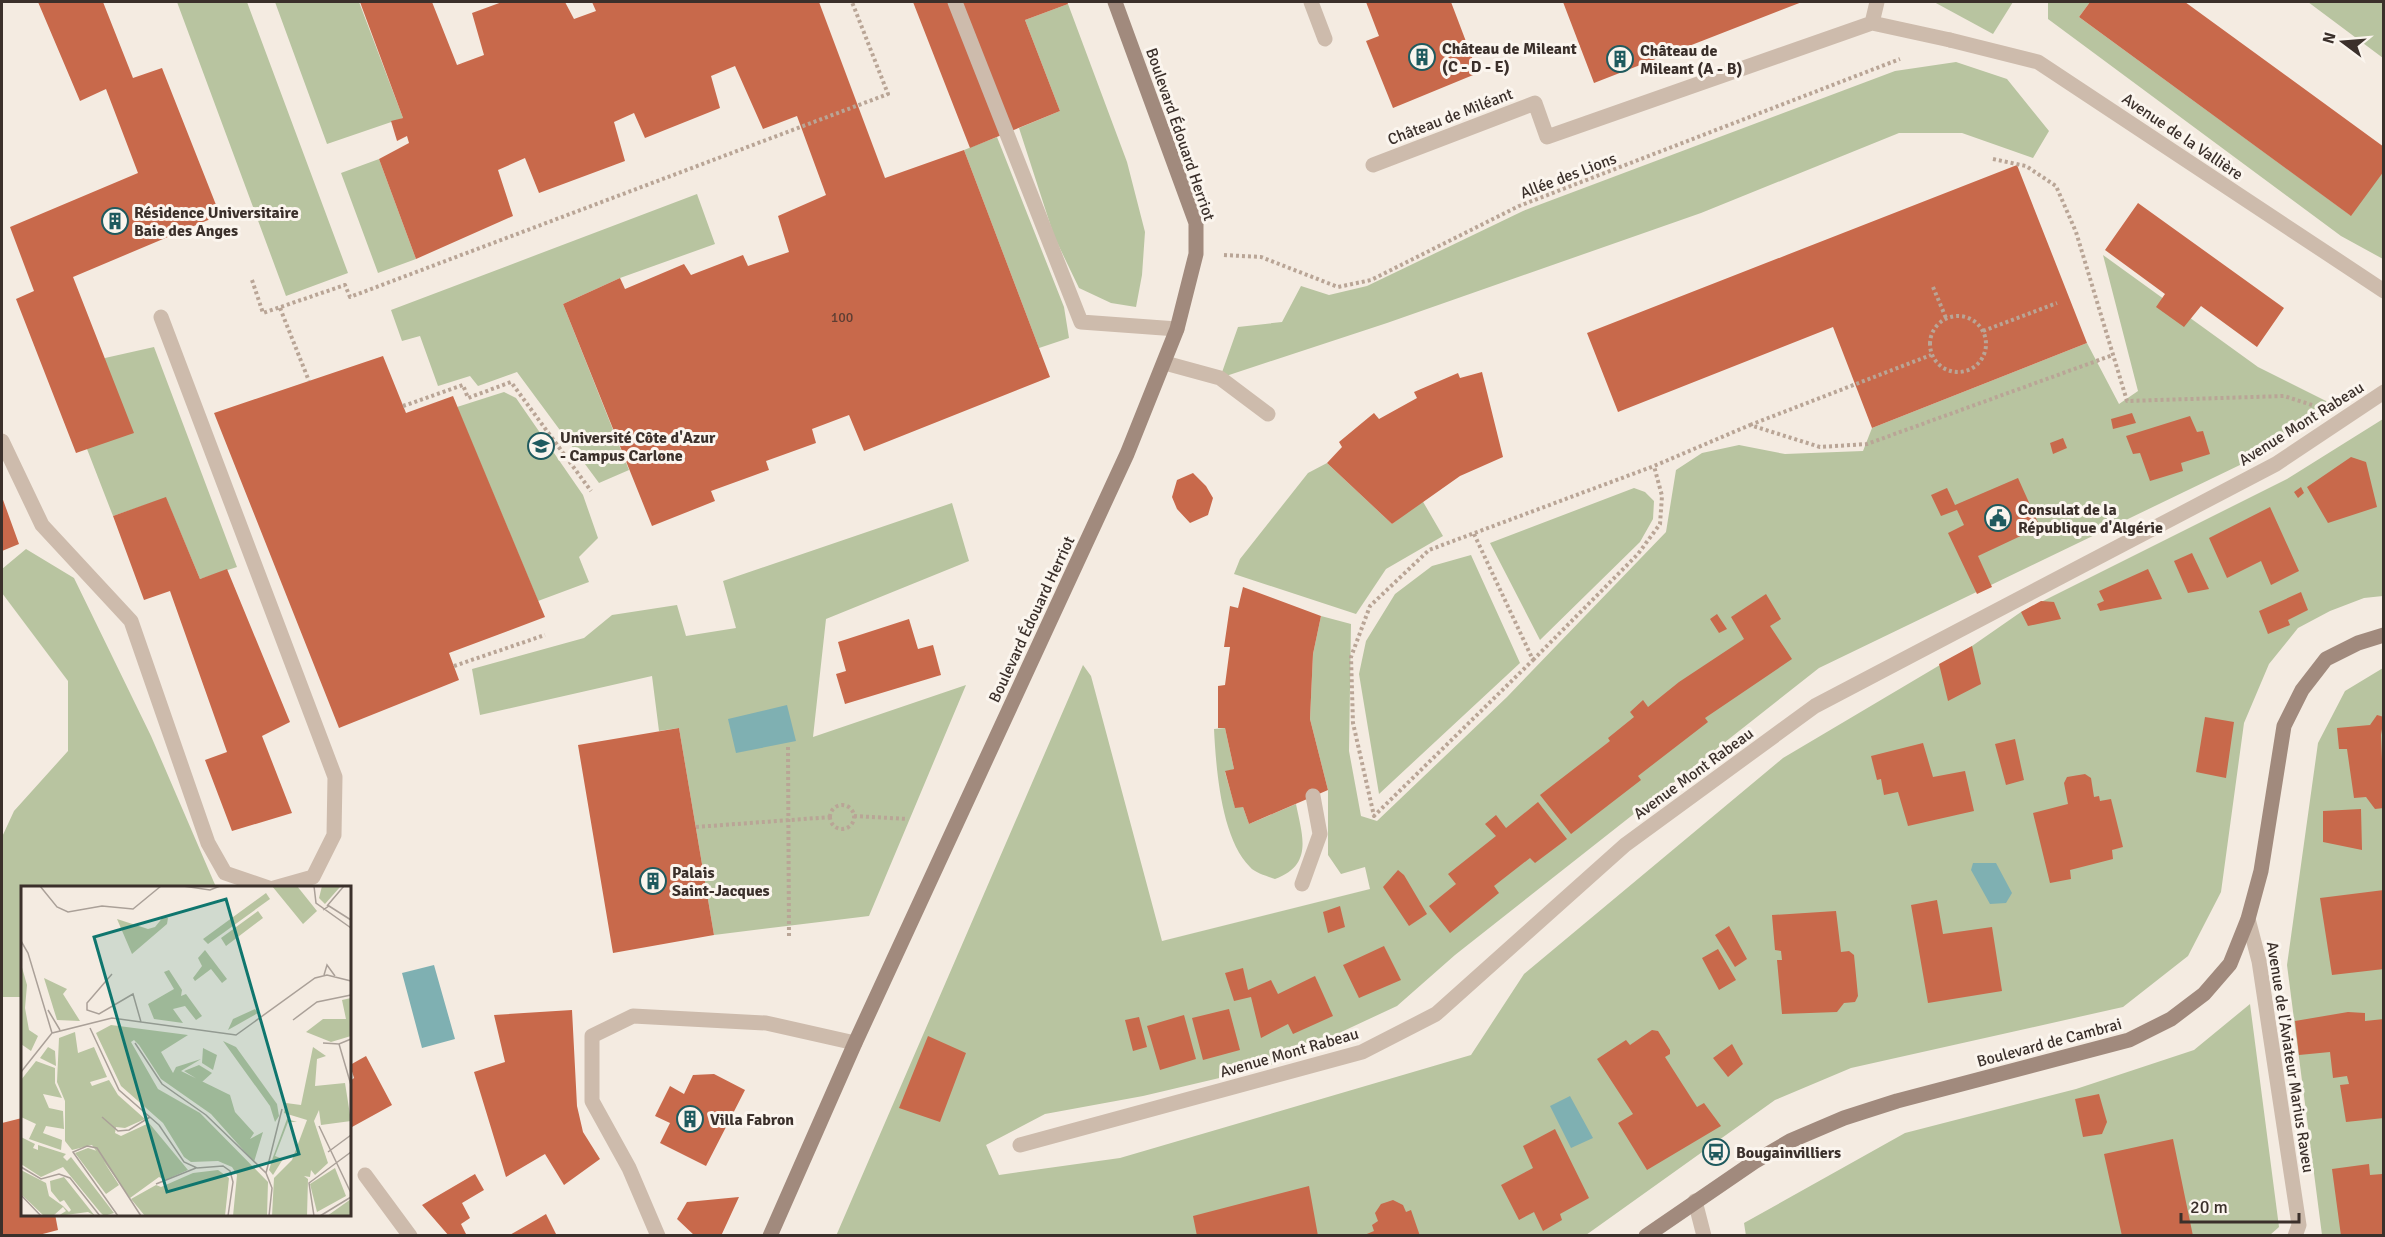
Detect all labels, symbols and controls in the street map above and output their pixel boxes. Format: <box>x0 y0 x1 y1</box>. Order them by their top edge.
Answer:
north arrow <box>2313 12 2373 72</box>
text: N <box>2318 30 2341 46</box>
place label: Château de Mileant (C - D - E) <box>1442 39 1577 77</box>
place label: Château de Mileant (A - B) <box>1640 41 1742 79</box>
building icon: Château de Mileant (C - D - E) <box>1407 42 1437 72</box>
building icon: Château de Mileant (A - B) <box>1605 44 1635 74</box>
street label: Boulevard Édouard Herriot <box>1141 45 1219 224</box>
street label: Château de Miléant <box>1385 84 1516 150</box>
street label: Avenue de la Vallière <box>2118 89 2247 185</box>
street label: Allée des Lions <box>1517 148 1619 203</box>
place label: Résidence Universitaire Baie des Anges <box>134 203 299 241</box>
building icon: Résidence Universitaire Baie des Anges <box>100 206 130 236</box>
house number: 100 <box>831 309 853 326</box>
street label: Avenue Mont Rabeau <box>2235 377 2368 470</box>
place label: Université Côte d'Azur - Campus Carlone <box>560 428 716 466</box>
school or university icon: Université Côte d'Azur - Campus Carlone <box>526 431 556 461</box>
place label: Consulat de la République d'Algérie <box>2018 500 2163 538</box>
public building icon: Consulat de la République d'Algérie <box>1983 503 2013 533</box>
street label: Boulevard Édouard Herriot <box>984 533 1079 706</box>
street label: Avenue Mont Rabeau <box>1630 724 1758 824</box>
place label: Palais Saint-Jacques <box>672 863 770 901</box>
building icon: Palais Saint-Jacques <box>638 866 668 896</box>
inset map <box>21 886 351 1216</box>
street label: Avenue de l'Aviateur Marius Raveu <box>2262 940 2318 1174</box>
street label: Boulevard de Cambrai <box>1975 1014 2124 1072</box>
street label: Avenue Mont Rabeau <box>1218 1024 1361 1082</box>
building icon: Villa Fabron <box>675 1104 705 1134</box>
place label: Villa Fabron <box>710 1110 794 1130</box>
bus stop icon: Bougainvilliers <box>1701 1137 1731 1167</box>
place label: Bougainvilliers <box>1736 1143 1841 1163</box>
scale bar <box>2181 1186 2300 1224</box>
text: 20 m <box>2190 1196 2228 1218</box>

